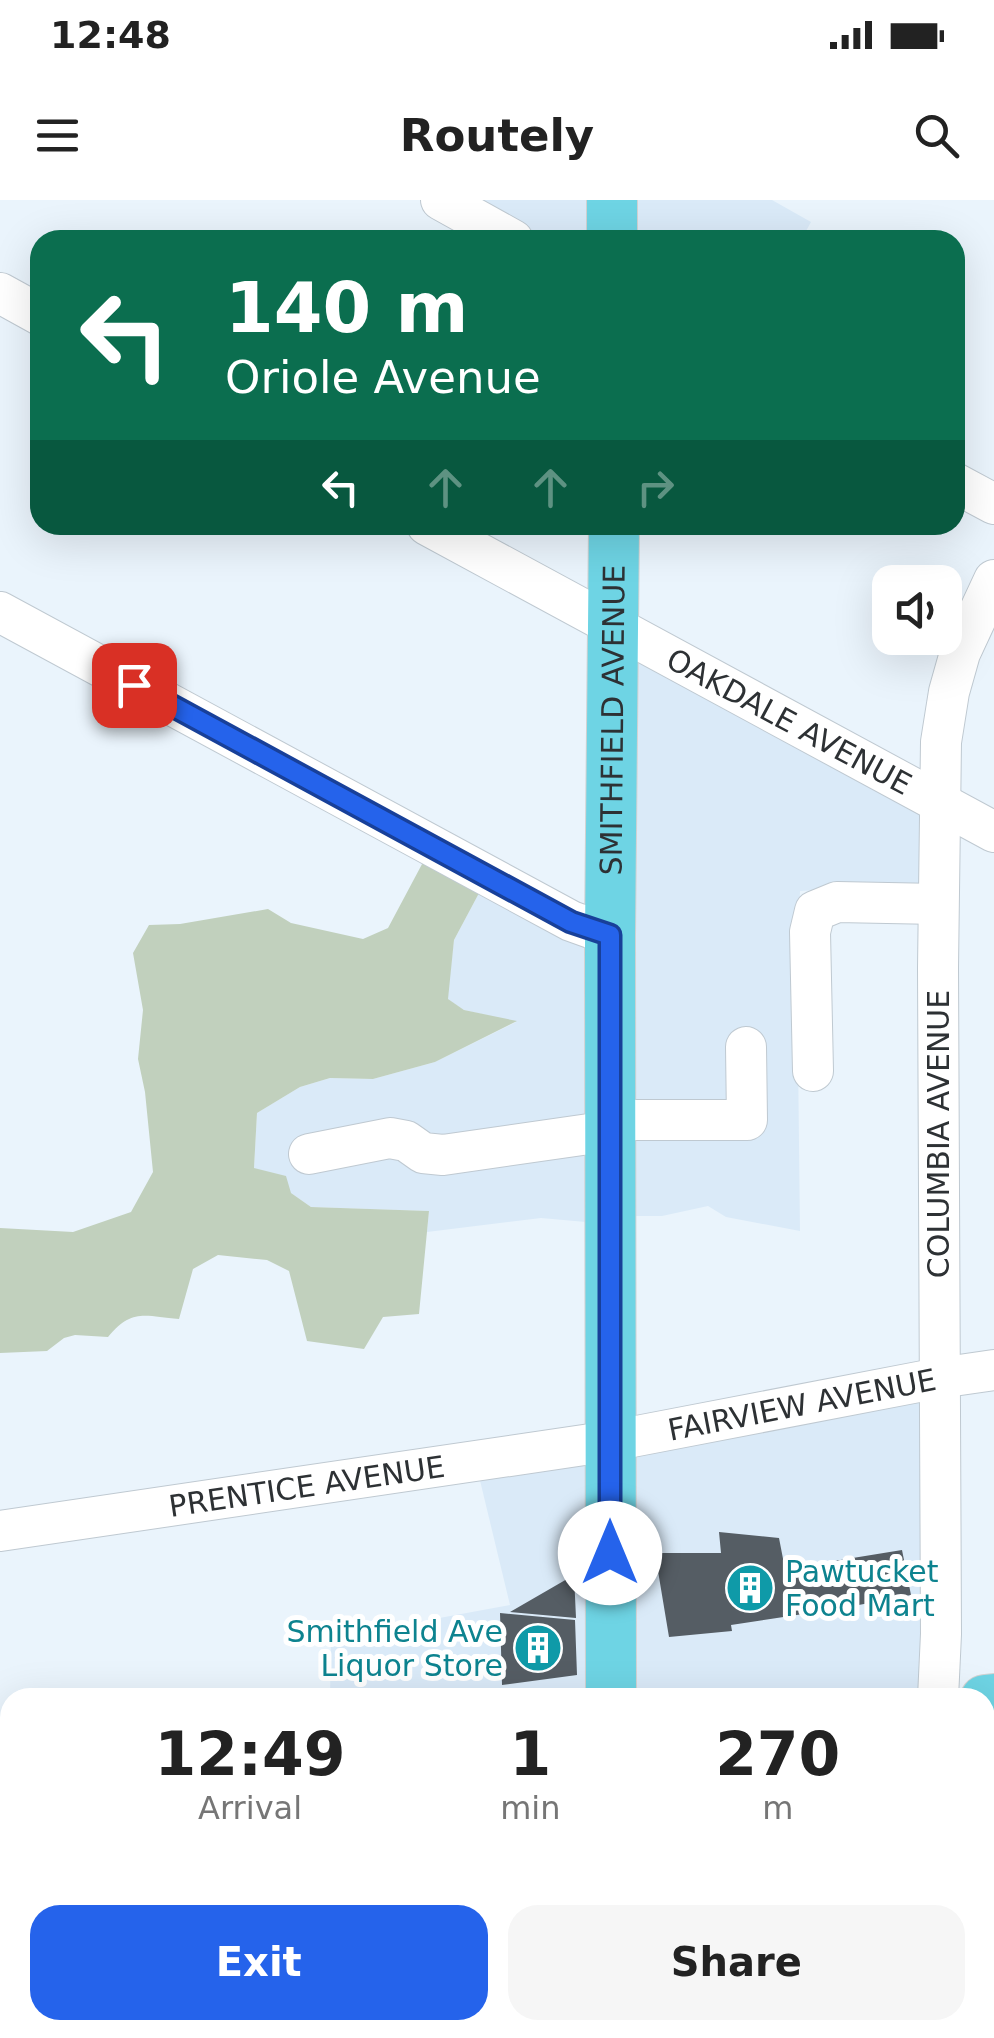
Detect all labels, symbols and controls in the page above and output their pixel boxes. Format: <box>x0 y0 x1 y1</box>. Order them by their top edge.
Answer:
text: 12:48 <box>50 13 171 57</box>
icon: menu <box>30 108 85 163</box>
icon: search <box>909 108 964 163</box>
text: Routely <box>400 109 594 162</box>
text: 140 m <box>225 267 468 349</box>
icon: left <box>60 270 190 400</box>
text: Oriole Avenue <box>225 351 541 404</box>
icon: left <box>313 460 368 515</box>
icon: ahead <box>418 460 473 515</box>
icon: ahead <box>523 460 578 515</box>
icon: right <box>628 460 683 515</box>
street label: SMITHFIELD AVENUE <box>593 565 631 876</box>
map controls <box>872 565 962 655</box>
button: sound <box>872 565 962 655</box>
street label: OAKDALE AVENUE <box>661 641 918 802</box>
pin <box>92 643 177 728</box>
icon: arrive <box>107 658 162 713</box>
street label: COLUMBIA AVENUE <box>921 990 956 1278</box>
street label: FAIRVIEW AVENUE <box>665 1361 939 1447</box>
street label: PRENTICE AVENUE <box>166 1448 447 1523</box>
position arrow <box>558 1501 662 1605</box>
place label: Pawtucket Food Mart <box>785 1554 939 1623</box>
building icon: Pawtucket Food Mart <box>724 1562 776 1614</box>
place label: Smithfield Ave Liquor Store <box>286 1614 503 1683</box>
building icon: Smithfield Ave Liquor Store <box>512 1622 564 1674</box>
text: 12:49 <box>155 1719 346 1789</box>
text: 1 <box>509 1719 551 1789</box>
text: 270 <box>715 1719 840 1789</box>
text: Arrival <box>198 1789 302 1827</box>
text: min <box>500 1789 561 1827</box>
text: m <box>762 1789 793 1827</box>
button: Exit <box>30 1905 488 2020</box>
button: Share <box>508 1905 965 2020</box>

